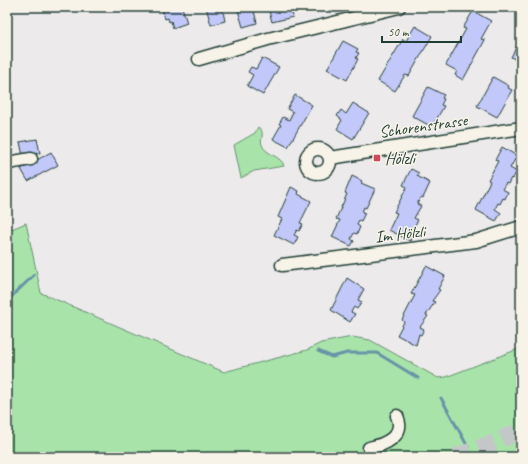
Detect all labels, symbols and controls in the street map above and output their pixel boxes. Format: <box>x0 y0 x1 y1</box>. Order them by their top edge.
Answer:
scale bar <box>382 18 461 44</box>
text: 50 m <box>388 24 410 40</box>
street label: Schorenstrasse <box>378 109 470 143</box>
place label: Hölzli <box>385 148 417 169</box>
marker: Hölzli <box>372 153 382 163</box>
street label: Im Hölzli <box>374 220 428 247</box>

